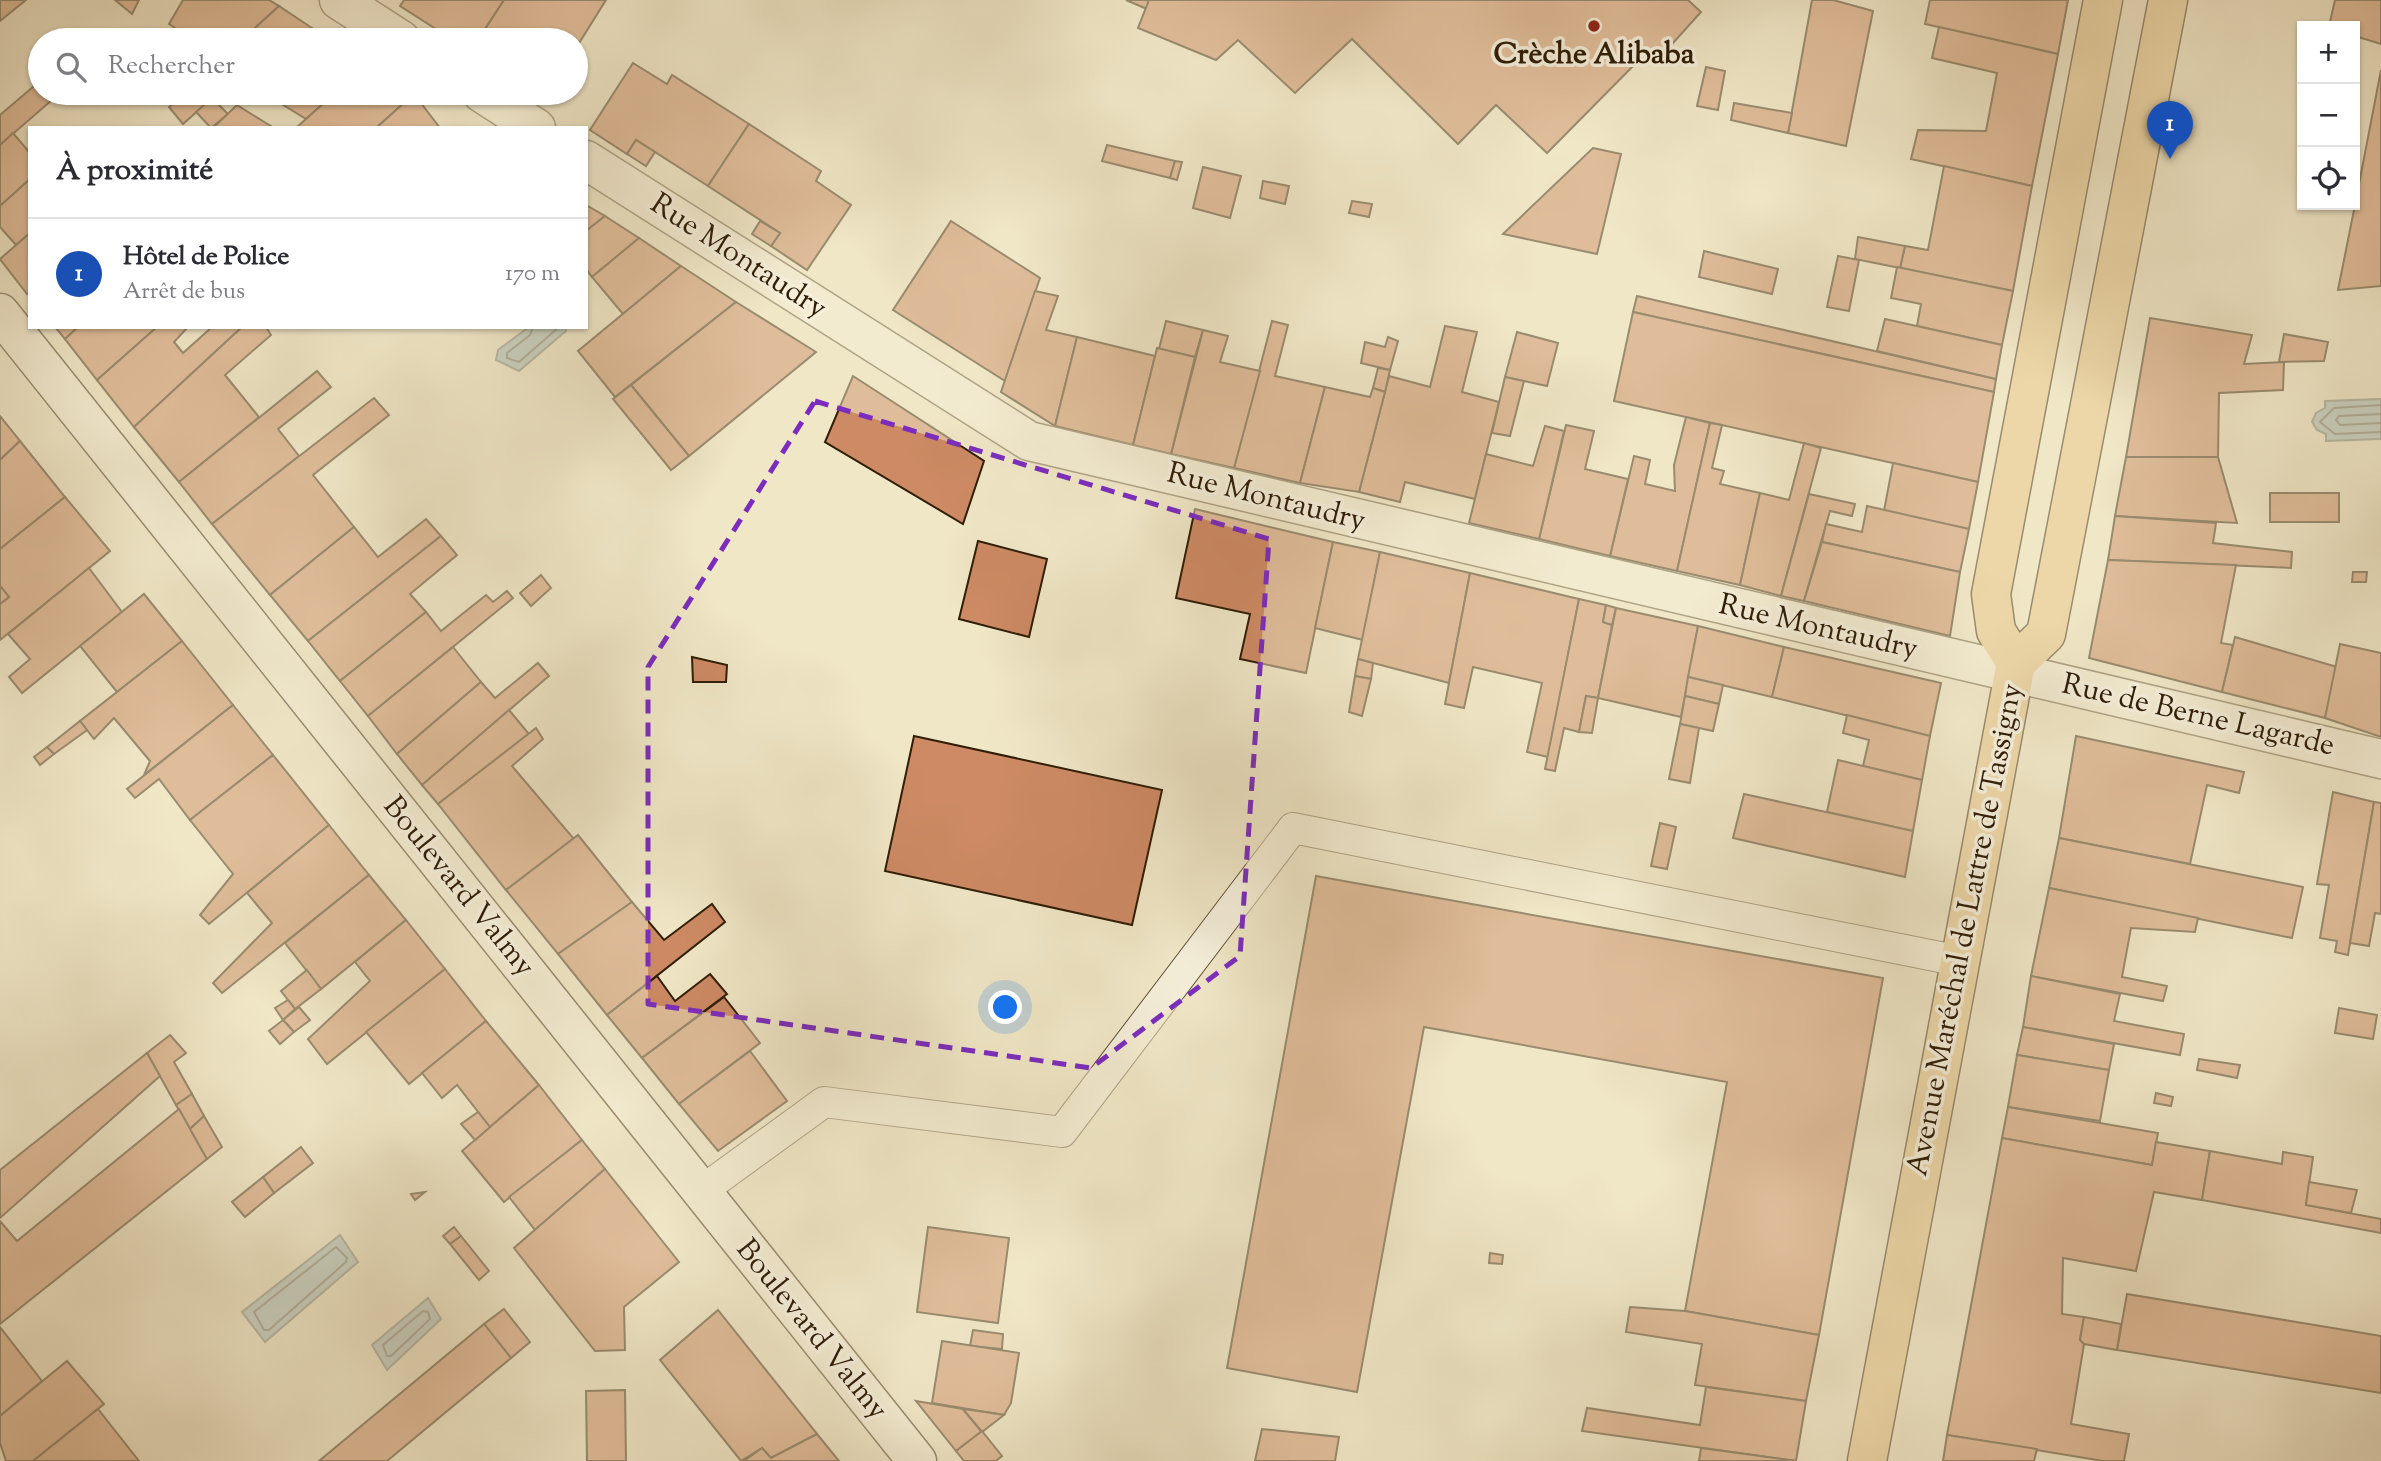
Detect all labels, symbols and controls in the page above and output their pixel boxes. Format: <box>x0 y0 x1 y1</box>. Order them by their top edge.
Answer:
marker: Crèche Alibaba <box>1586 18 1602 34</box>
map controls <box>2297 21 2360 210</box>
button: + <box>2297 21 2360 84</box>
search box <box>28 28 588 105</box>
place label: Crèche Alibaba <box>1493 34 1695 77</box>
icon: search <box>52 48 90 86</box>
text: Rechercher <box>108 48 235 85</box>
button: − <box>2297 84 2360 147</box>
pin: 1 <box>2147 101 2193 159</box>
button: locate <box>2297 147 2360 210</box>
text: À proximité <box>56 150 213 193</box>
street label: Rue Montaudry <box>641 184 835 330</box>
text: Hôtel de Police <box>123 239 289 276</box>
text: 1 <box>75 258 83 291</box>
text: 170 m <box>505 258 560 291</box>
text: Arrêt de bus <box>123 276 245 309</box>
street label: Rue Montaudry <box>1162 453 1370 543</box>
street label: Rue Montaudry <box>1714 584 1922 672</box>
street label: Rue de Berne Lagarde <box>2057 664 2339 768</box>
street label: Avenue Maréchal de Lattre de Tassigny <box>1897 680 2035 1180</box>
street label: Boulevard Valmy <box>372 787 544 987</box>
your location <box>988 990 1022 1024</box>
street label: Boulevard Valmy <box>725 1230 897 1430</box>

